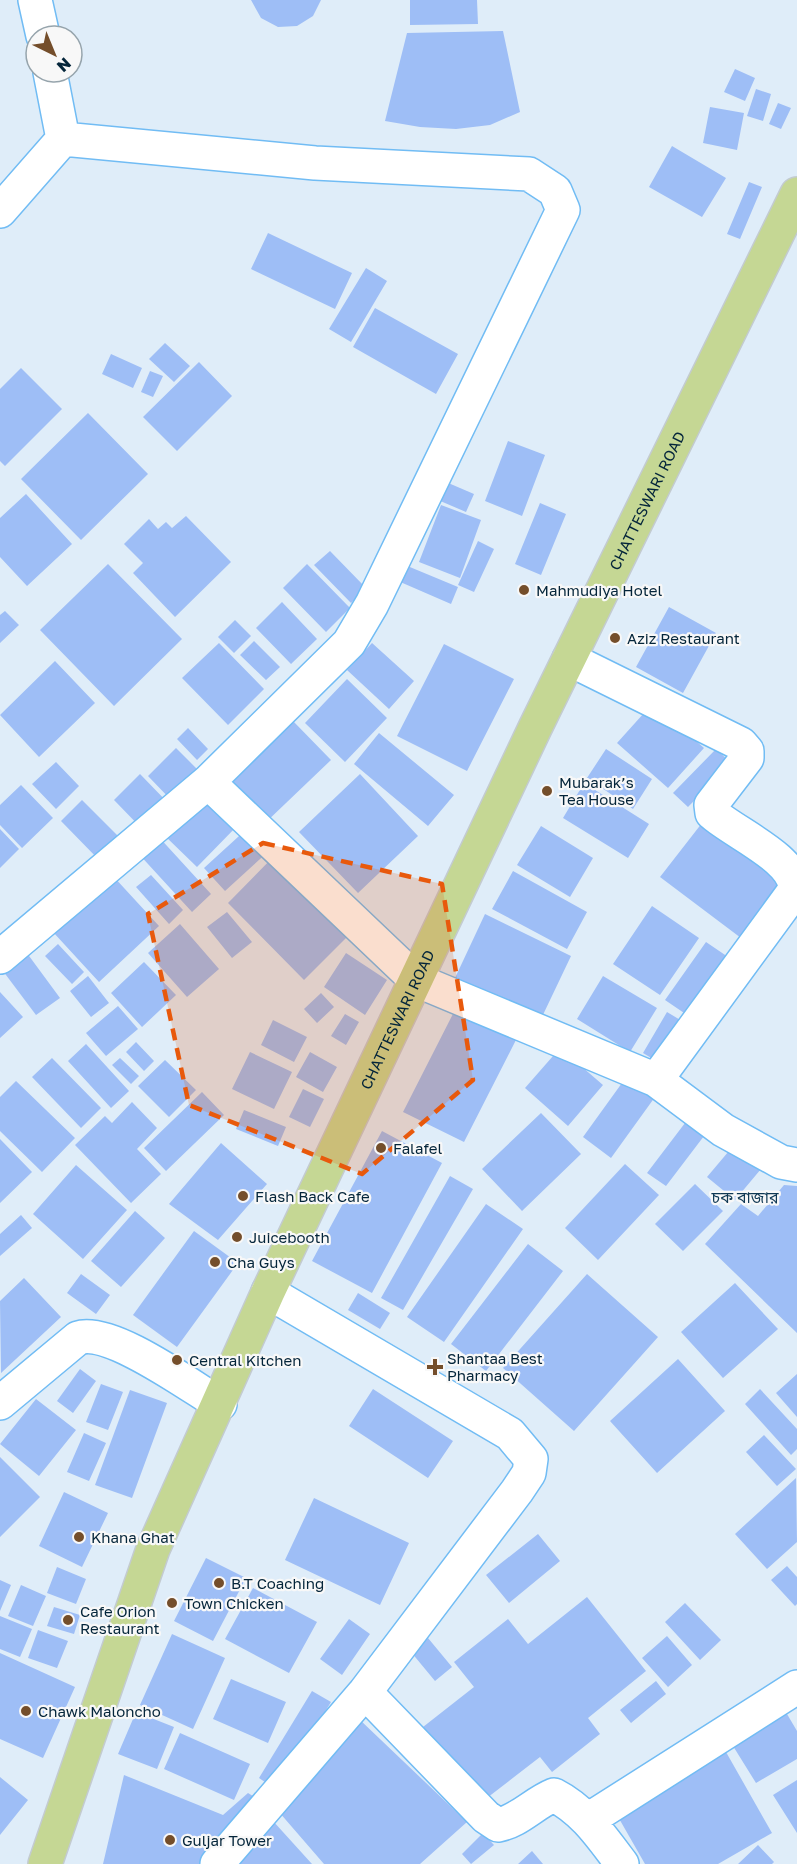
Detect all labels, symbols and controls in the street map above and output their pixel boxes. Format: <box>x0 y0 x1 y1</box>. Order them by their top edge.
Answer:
north arrow <box>24 24 84 84</box>
text: N <box>53 54 76 76</box>
street label: CHATTESWARI ROAD <box>605 428 688 573</box>
place label: Mahmudiya Hotel <box>536 581 662 599</box>
marker: Mahmudiya Hotel <box>517 583 531 597</box>
place label: Aziz Restaurant <box>627 629 740 647</box>
marker: Aziz Restaurant <box>608 631 622 645</box>
place label: Mubarak’s Tea House <box>559 773 634 808</box>
marker: Mubarak’s Tea House <box>540 784 554 798</box>
street label: CHATTESWARI ROAD <box>356 947 438 1092</box>
place label: Falafel <box>393 1139 442 1157</box>
marker: Falafel <box>374 1141 388 1155</box>
place label: Flash Back Cafe <box>255 1187 370 1205</box>
district label: চক বাজার <box>711 1187 779 1207</box>
marker: Flash Back Cafe <box>236 1189 250 1203</box>
place label: Juicebooth <box>249 1228 330 1246</box>
marker: Juicebooth <box>230 1230 244 1244</box>
place label: Cha Guys <box>227 1253 295 1271</box>
marker: Cha Guys <box>208 1255 222 1269</box>
place label: Shantaa Best Pharmacy <box>447 1349 543 1384</box>
place label: Central Kitchen <box>189 1351 301 1369</box>
marker: Central Kitchen <box>170 1353 184 1367</box>
marker: Shantaa Best Pharmacy <box>428 1360 442 1374</box>
place label: Khana Ghat <box>91 1528 175 1546</box>
marker: Khana Ghat <box>72 1530 86 1544</box>
place label: B.T Coaching <box>231 1574 324 1592</box>
marker: B.T Coaching <box>212 1576 226 1590</box>
place label: Town Chicken <box>184 1594 284 1612</box>
marker: Town Chicken <box>165 1596 179 1610</box>
place label: Cafe Orion Restaurant <box>80 1602 160 1637</box>
marker: Cafe Orion Restaurant <box>61 1613 75 1627</box>
place label: Chawk Maloncho <box>38 1702 161 1720</box>
marker: Chawk Maloncho <box>19 1704 33 1718</box>
place label: Guljar Tower <box>182 1831 272 1849</box>
marker: Guljar Tower <box>163 1833 177 1847</box>

